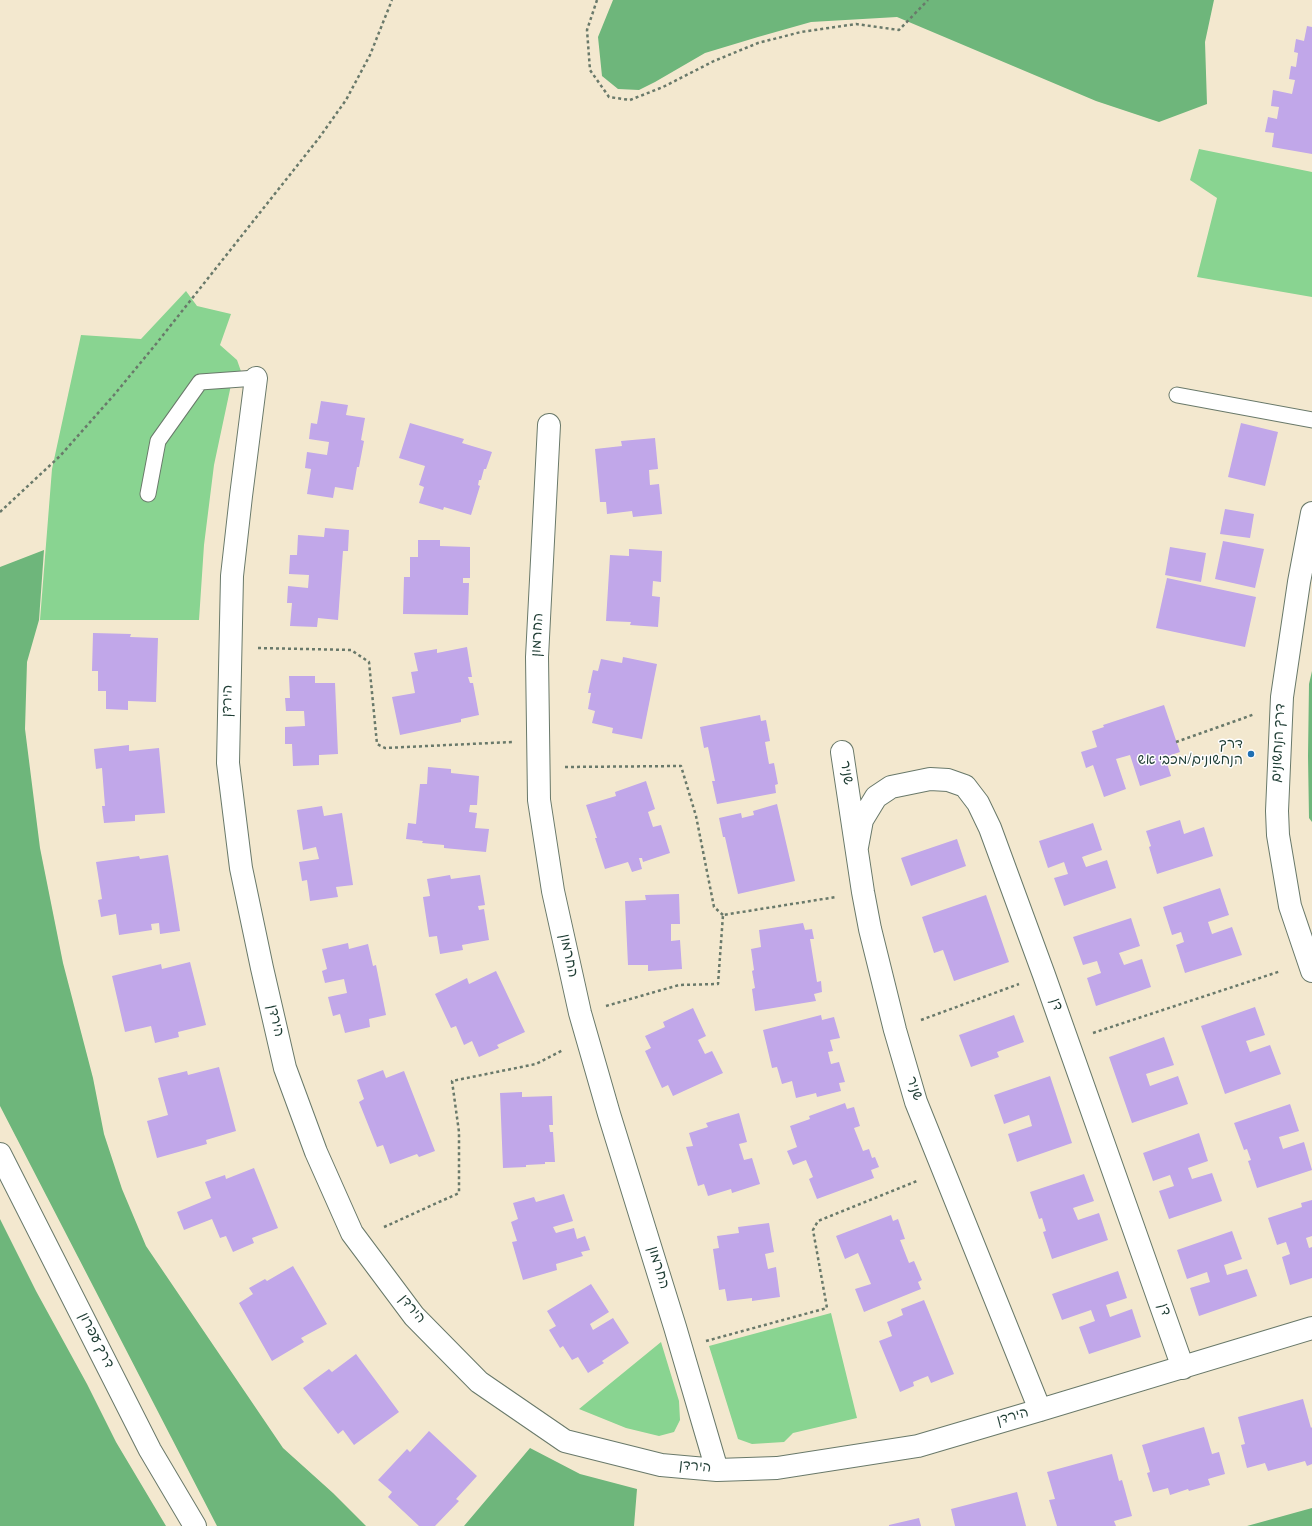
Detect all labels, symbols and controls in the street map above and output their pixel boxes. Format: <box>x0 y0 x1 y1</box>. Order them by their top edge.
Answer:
street label: החרמון <box>529 613 549 657</box>
street label: הירדן <box>220 685 238 717</box>
street label: דרך הנחשונים <box>1270 703 1290 783</box>
place label: דרך הנחשונים/מכבי אש <box>1138 738 1243 770</box>
marker: דרך הנחשונים/מכבי אש <box>1246 749 1256 759</box>
street label: שניר <box>835 760 855 786</box>
street label: החרמון <box>554 933 580 979</box>
street label: דן <box>1045 996 1065 1014</box>
street label: הירדן <box>262 1003 286 1039</box>
street label: שניר <box>901 1075 925 1103</box>
street label: החרמון <box>643 1245 671 1291</box>
street label: הירדן <box>394 1292 428 1328</box>
street label: דן <box>1153 1302 1173 1318</box>
street label: דרך עפרון <box>74 1310 116 1372</box>
street label: הירדן <box>995 1405 1031 1431</box>
street label: הירדן <box>678 1458 712 1478</box>

